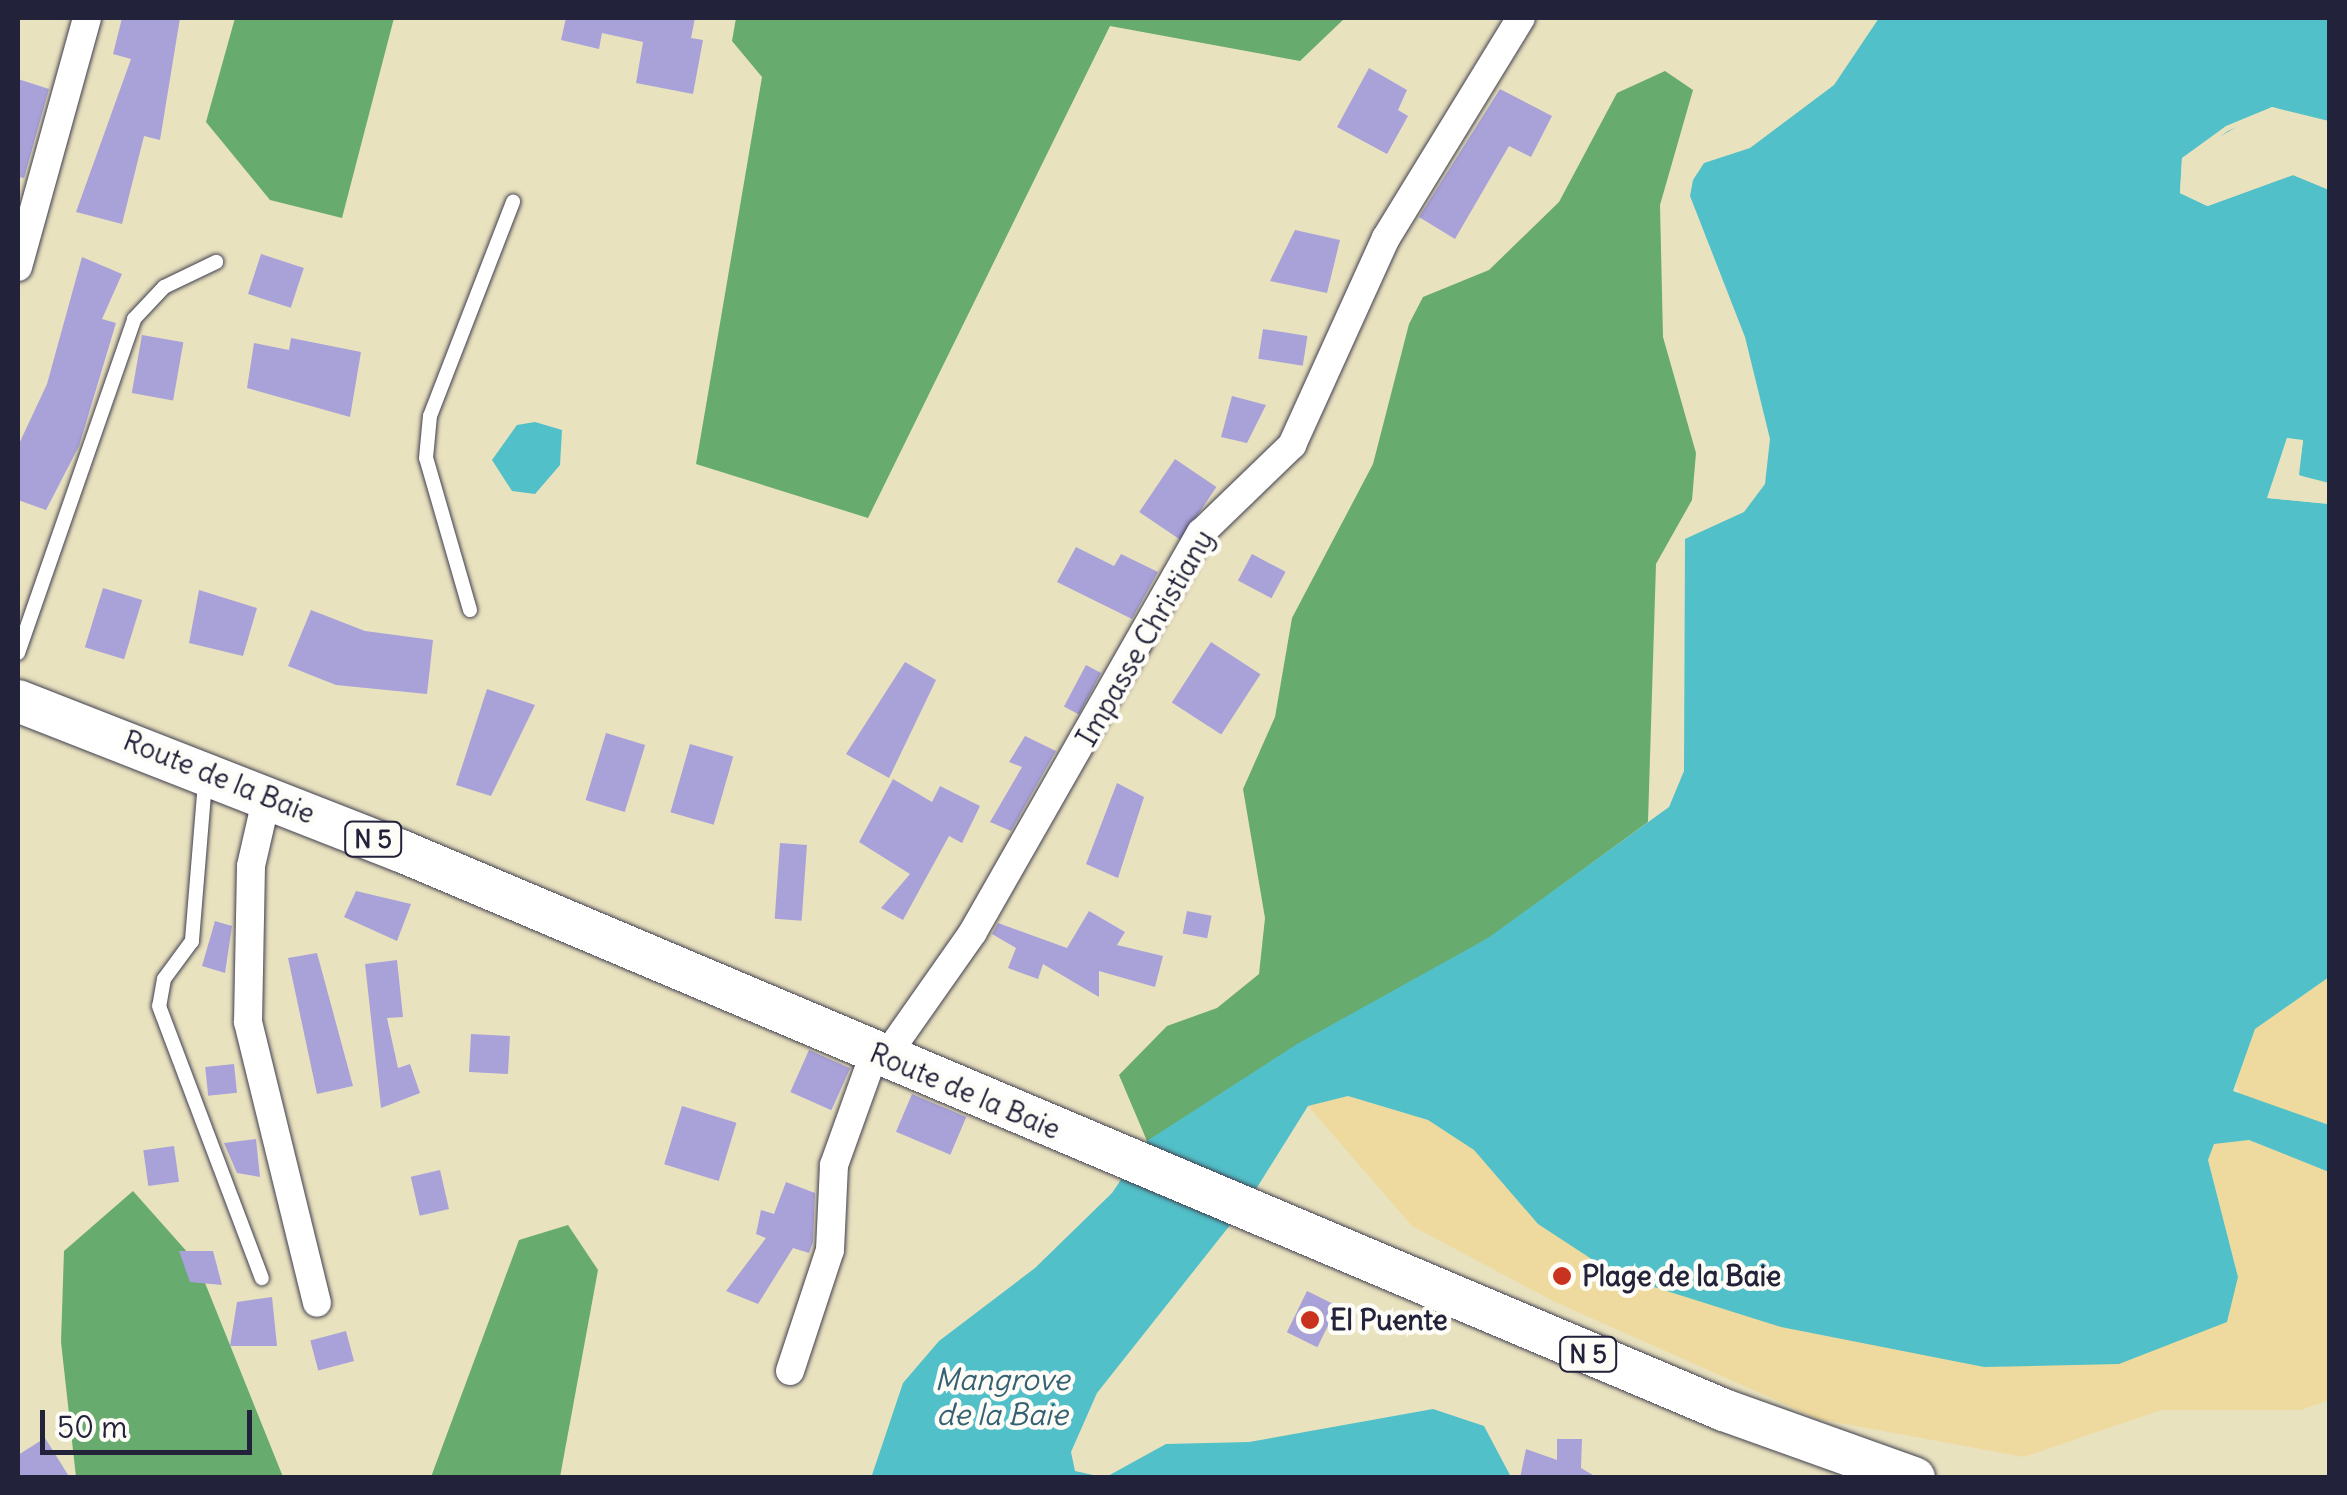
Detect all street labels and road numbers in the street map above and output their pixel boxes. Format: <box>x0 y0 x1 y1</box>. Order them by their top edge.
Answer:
street label: Impasse Christiany <box>1069 524 1221 752</box>
street label: Route de la Baie <box>118 723 320 831</box>
road number: N 5 <box>343 819 403 859</box>
street label: Route de la Baie <box>865 1036 1065 1146</box>
road number: N 5 <box>1558 1334 1618 1374</box>

